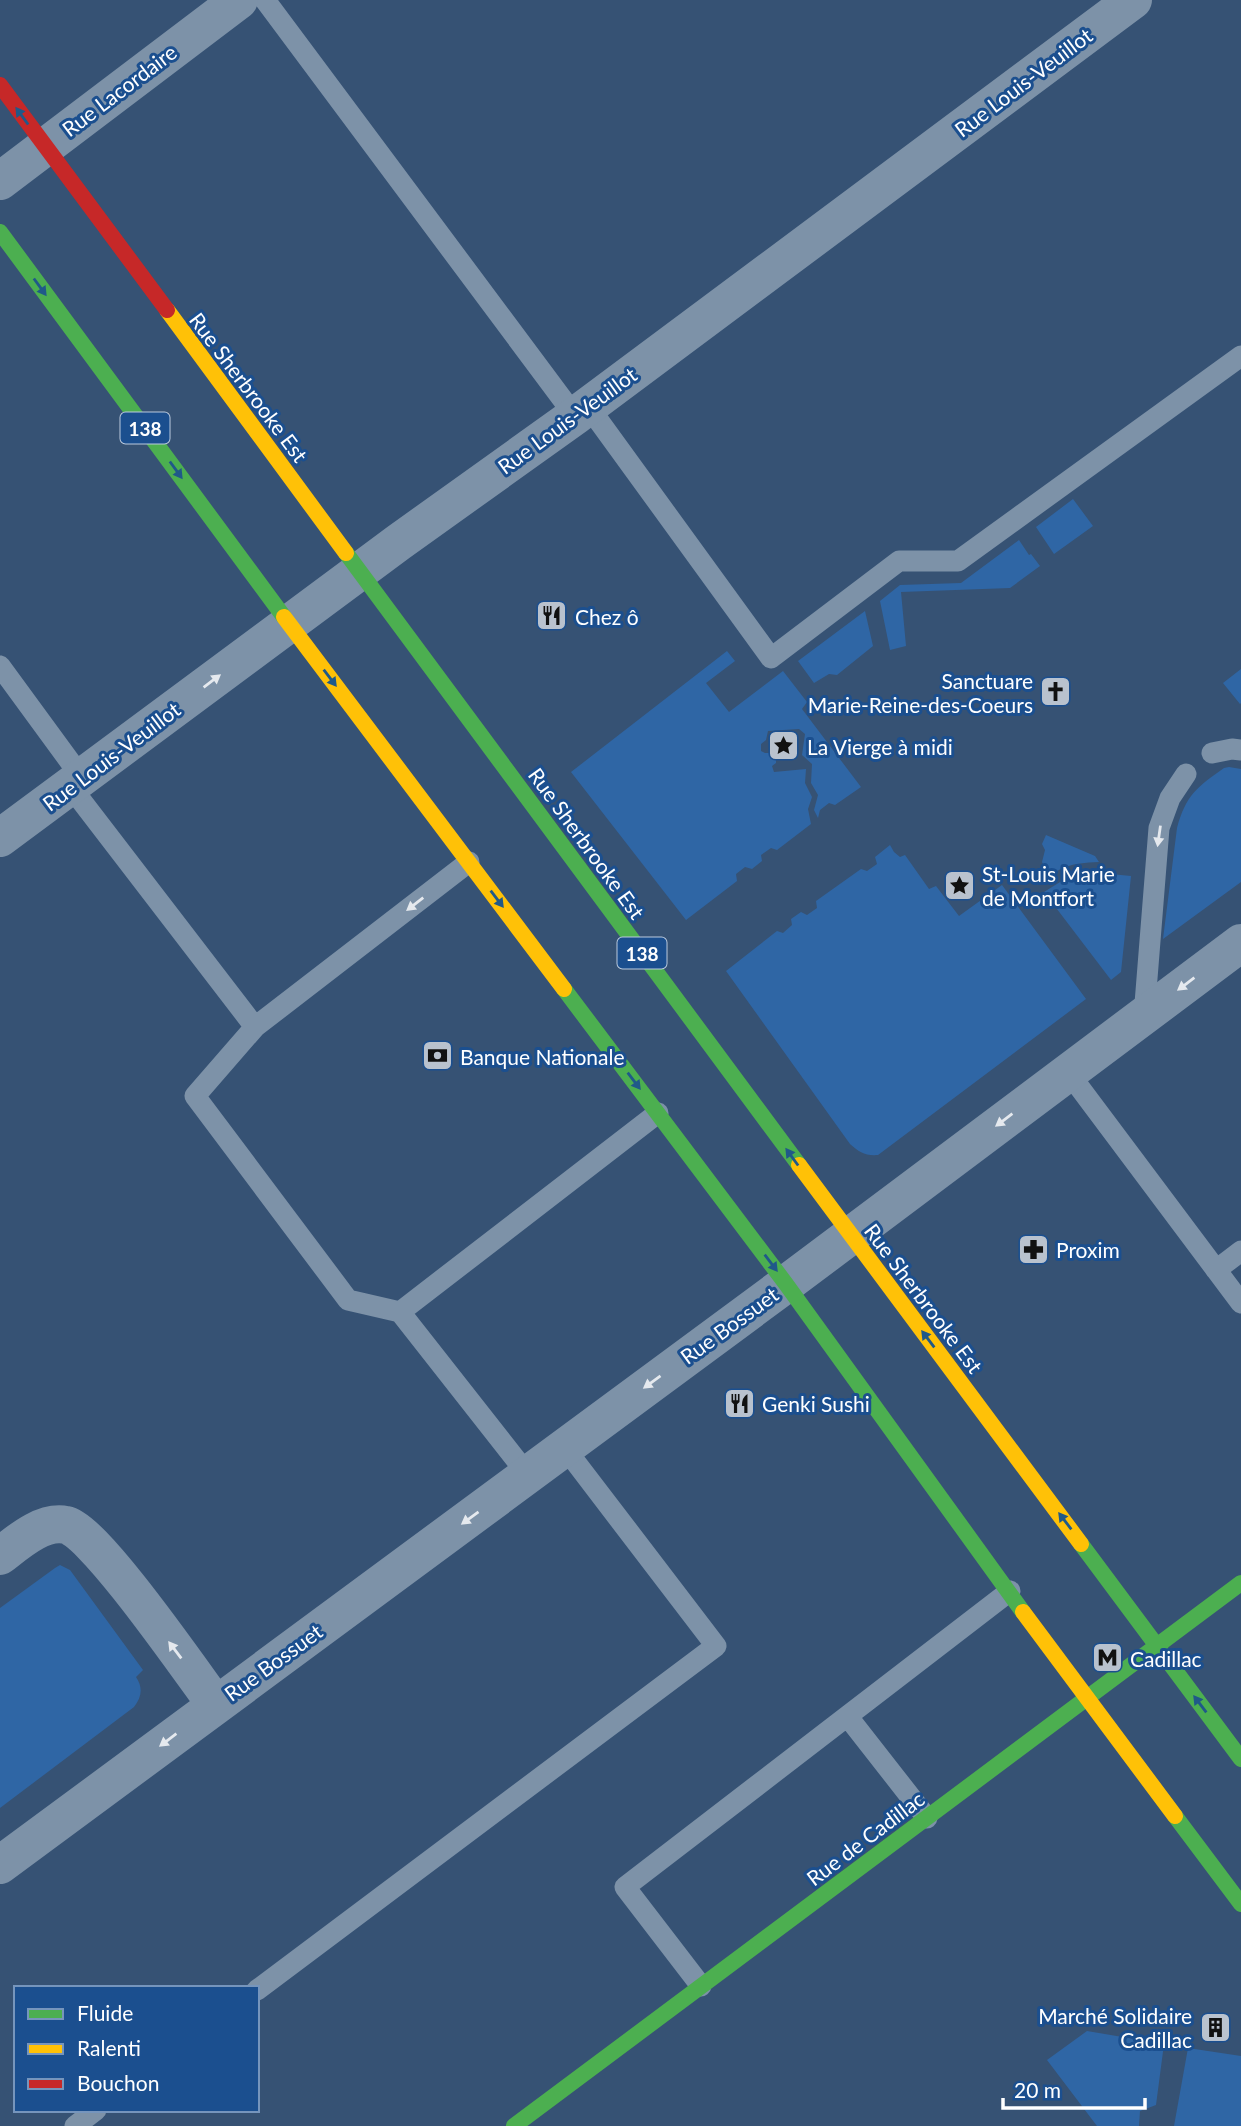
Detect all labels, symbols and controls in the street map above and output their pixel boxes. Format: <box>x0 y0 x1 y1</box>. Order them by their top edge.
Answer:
street label: Rue Louis-Veuillot <box>949 22 1097 142</box>
street label: Rue Lacordaire <box>57 39 181 141</box>
one-way arrow <box>15 107 29 125</box>
one-way arrow <box>33 278 47 296</box>
street label: Rue Sherbrooke Est <box>185 307 314 467</box>
street label: Rue Louis-Veuillot <box>493 361 642 479</box>
road number: 138 <box>120 412 170 444</box>
one-way arrow <box>168 461 182 479</box>
restaurant icon: Chez ô <box>535 599 569 633</box>
place label: Chez ô <box>575 604 639 629</box>
place label: Sanctuare Marie-Reine-des-Coeurs <box>808 668 1033 717</box>
one-way arrow <box>323 669 338 687</box>
one-way arrow <box>203 674 221 688</box>
church icon: Sanctuare Marie-Reine-des-Coeurs <box>1039 675 1073 709</box>
street label: Rue Louis-Veuillot <box>37 696 185 816</box>
place icon: La Vierge à midi <box>767 729 801 763</box>
place label: La Vierge à midi <box>807 734 953 759</box>
street label: Rue Sherbrooke Est <box>524 763 650 924</box>
one-way arrow <box>1154 825 1165 847</box>
place label: St-Louis Marie de Montfort <box>982 861 1115 910</box>
place icon: St-Louis Marie de Montfort <box>942 868 976 902</box>
one-way arrow <box>489 890 503 908</box>
one-way arrow <box>406 897 424 911</box>
road number: 138 <box>618 937 666 968</box>
one-way arrow <box>1177 977 1196 991</box>
bank icon: Banque Nationale <box>420 1039 454 1073</box>
place label: Banque Nationale <box>460 1044 625 1069</box>
one-way arrow <box>626 1072 640 1090</box>
one-way arrow <box>995 1113 1013 1127</box>
one-way arrow <box>785 1148 800 1166</box>
street label: Rue Sherbrooke Est <box>860 1218 989 1378</box>
pharmacy icon: Proxim <box>1016 1232 1050 1266</box>
place label: Proxim <box>1056 1237 1120 1262</box>
one-way arrow <box>763 1253 778 1271</box>
street label: Rue Bossuet <box>675 1281 783 1369</box>
one-way arrow <box>922 1330 936 1348</box>
one-way arrow <box>643 1375 662 1389</box>
restaurant icon: Genki Sushi <box>722 1386 756 1420</box>
place label: Genki Sushi <box>762 1391 870 1416</box>
one-way arrow <box>461 1511 479 1525</box>
one-way arrow <box>1058 1512 1072 1530</box>
street label: Rue Bossuet <box>219 1618 327 1706</box>
one-way arrow <box>168 1641 182 1659</box>
metro station icon: Cadillac <box>1090 1641 1124 1675</box>
place label: Cadillac <box>1130 1646 1202 1671</box>
one-way arrow <box>1194 1695 1208 1713</box>
one-way arrow <box>159 1733 178 1747</box>
street label: Rue de Cadillac <box>801 1786 929 1890</box>
legend <box>14 1986 259 2112</box>
text: Fluide <box>77 2000 133 2025</box>
place label: Marché Solidaire Cadillac <box>1038 2003 1192 2052</box>
building icon: Marché Solidaire Cadillac <box>1198 2010 1232 2044</box>
text: Ralenti <box>77 2035 141 2060</box>
scale bar <box>1003 2066 1145 2110</box>
text: Bouchon <box>77 2070 159 2095</box>
text: 20 m <box>1014 2077 1061 2102</box>

